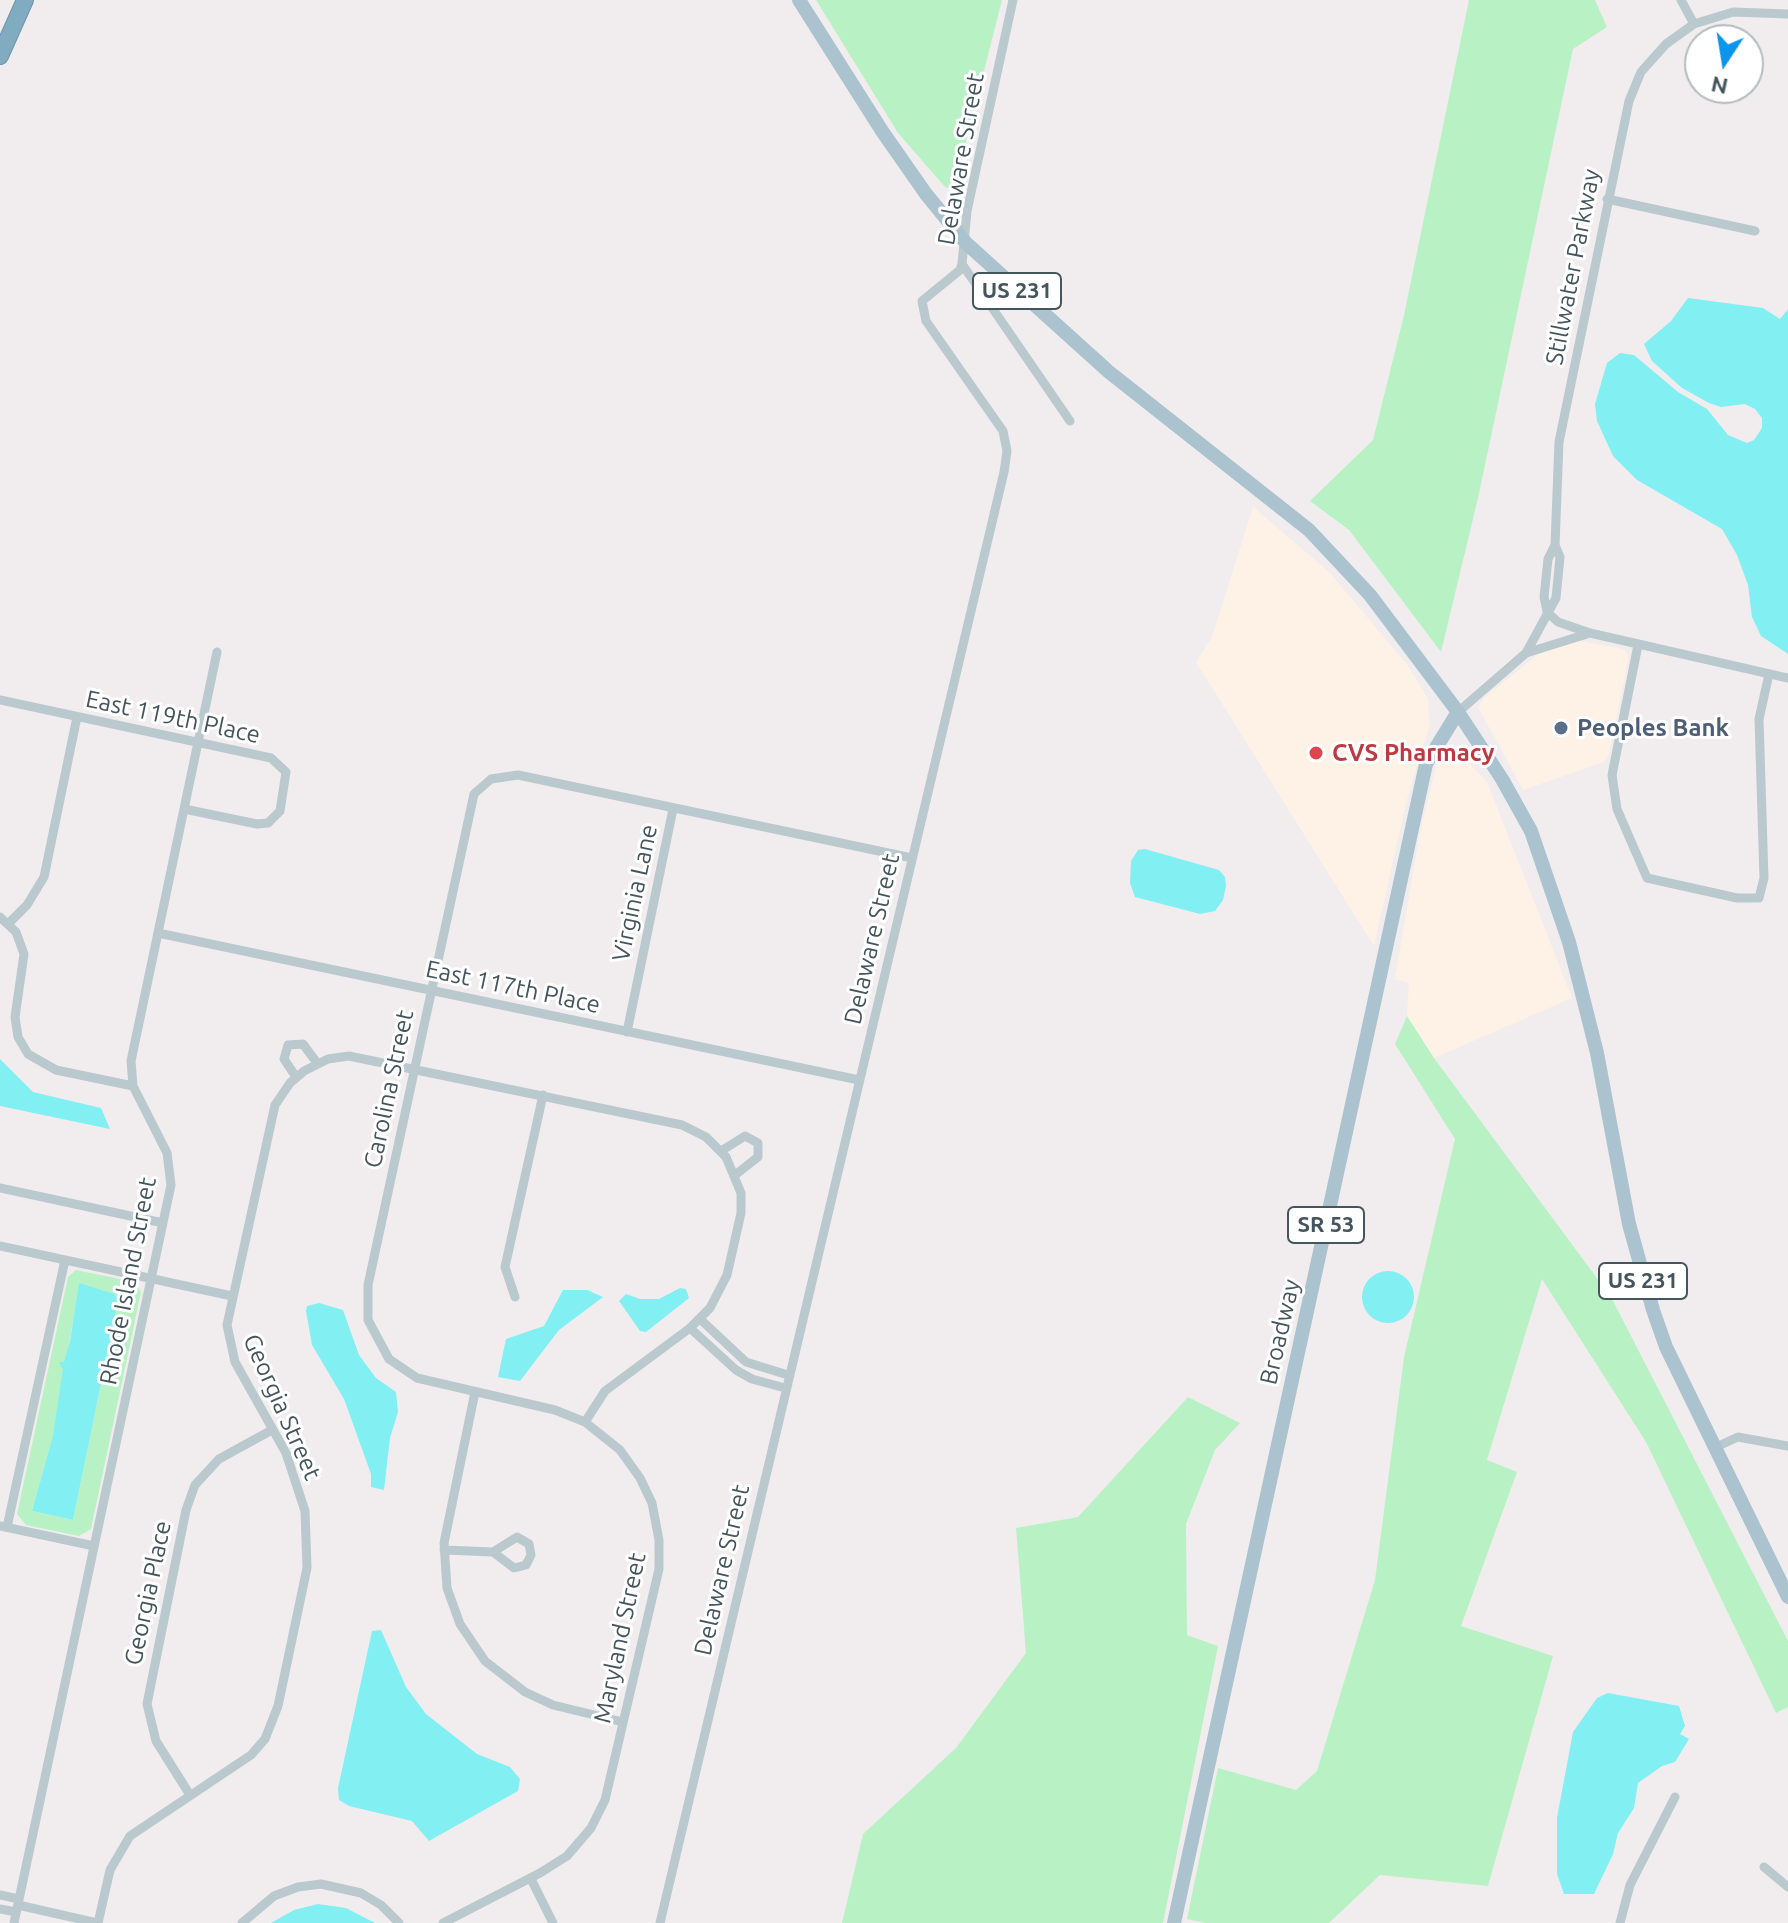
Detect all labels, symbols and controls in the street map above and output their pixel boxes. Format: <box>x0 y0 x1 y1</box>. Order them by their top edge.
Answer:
north arrow <box>1684 24 1764 104</box>
street label: Delaware Street <box>932 71 990 247</box>
text: N <box>1709 72 1730 100</box>
street label: Stillwater Parkway <box>1540 167 1606 367</box>
road number: US 231 <box>973 273 1061 309</box>
street label: East 119th Place <box>83 684 263 750</box>
place label: Peoples Bank <box>1577 714 1729 742</box>
marker: Peoples Bank <box>1552 719 1570 737</box>
place label: CVS Pharmacy <box>1332 739 1495 767</box>
marker: CVS Pharmacy <box>1307 744 1325 762</box>
street label: Virginia Lane <box>606 822 664 964</box>
street label: Delaware Street <box>838 851 906 1027</box>
street label: East 117th Place <box>423 954 603 1020</box>
street label: Carolina Street <box>358 1007 420 1171</box>
street label: Rhode Island Street <box>94 1175 162 1387</box>
road number: SR 53 <box>1288 1207 1364 1243</box>
road number: US 231 <box>1599 1263 1687 1299</box>
street label: Broadway <box>1254 1277 1306 1387</box>
street label: Georgia Street <box>237 1330 327 1484</box>
street label: Delaware Street <box>688 1482 756 1658</box>
street label: Georgia Place <box>119 1518 177 1668</box>
street label: Maryland Street <box>588 1550 652 1726</box>

